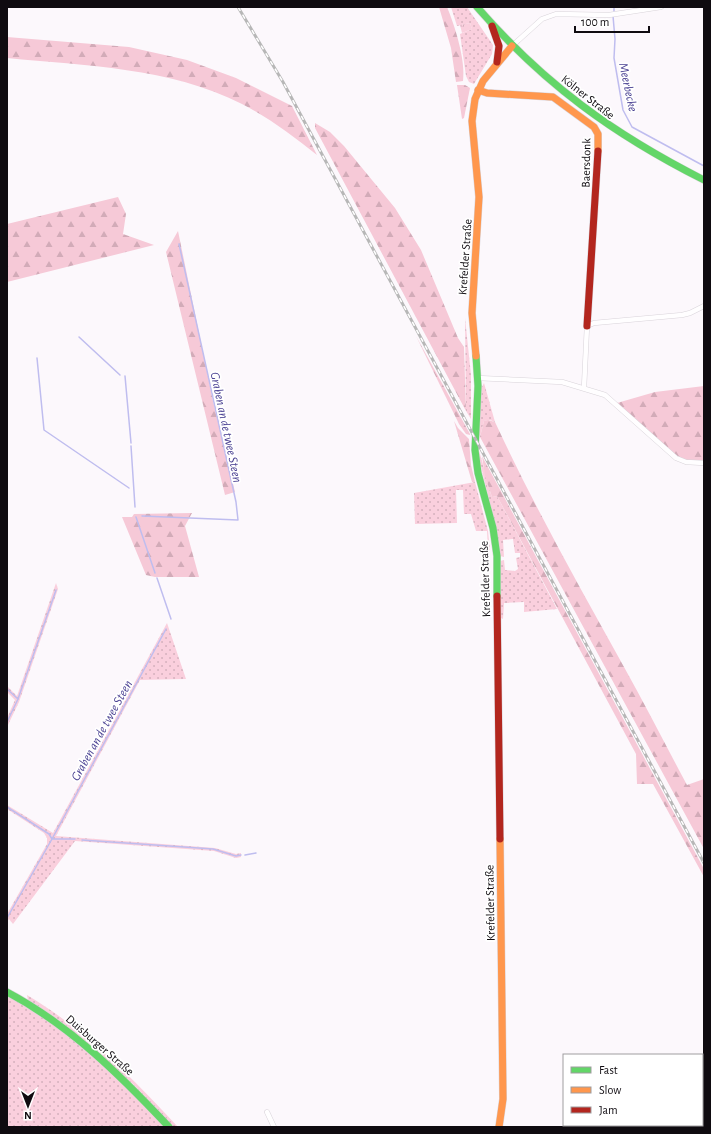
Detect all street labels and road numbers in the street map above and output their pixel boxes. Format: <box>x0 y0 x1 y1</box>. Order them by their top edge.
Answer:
street label: Kölner Straße <box>559 73 617 121</box>
street label: Baersdonk <box>580 138 592 188</box>
street label: Krefelder Straße <box>456 219 474 295</box>
street label: Krefelder Straße <box>478 541 492 617</box>
street label: Krefelder Straße <box>483 865 497 941</box>
street label: Duisburger Straße <box>64 1012 136 1078</box>

